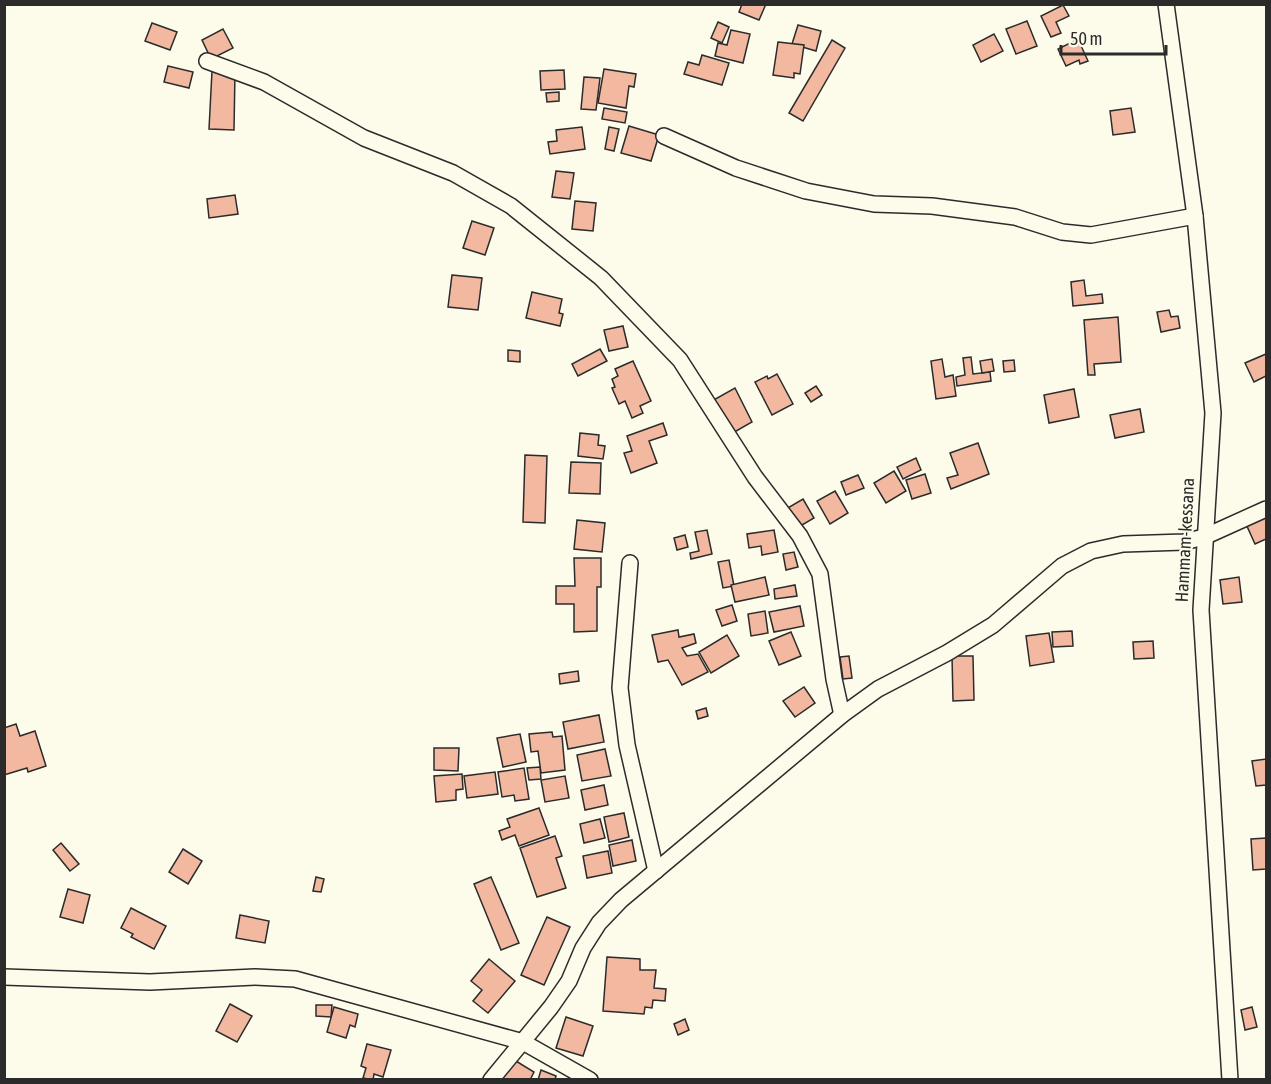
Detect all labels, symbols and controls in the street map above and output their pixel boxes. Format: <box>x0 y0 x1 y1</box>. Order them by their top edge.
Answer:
scale bar <box>1061 18 1166 56</box>
text: 50 m <box>1070 28 1102 49</box>
street label: Hammam-kessana <box>1171 477 1198 603</box>

